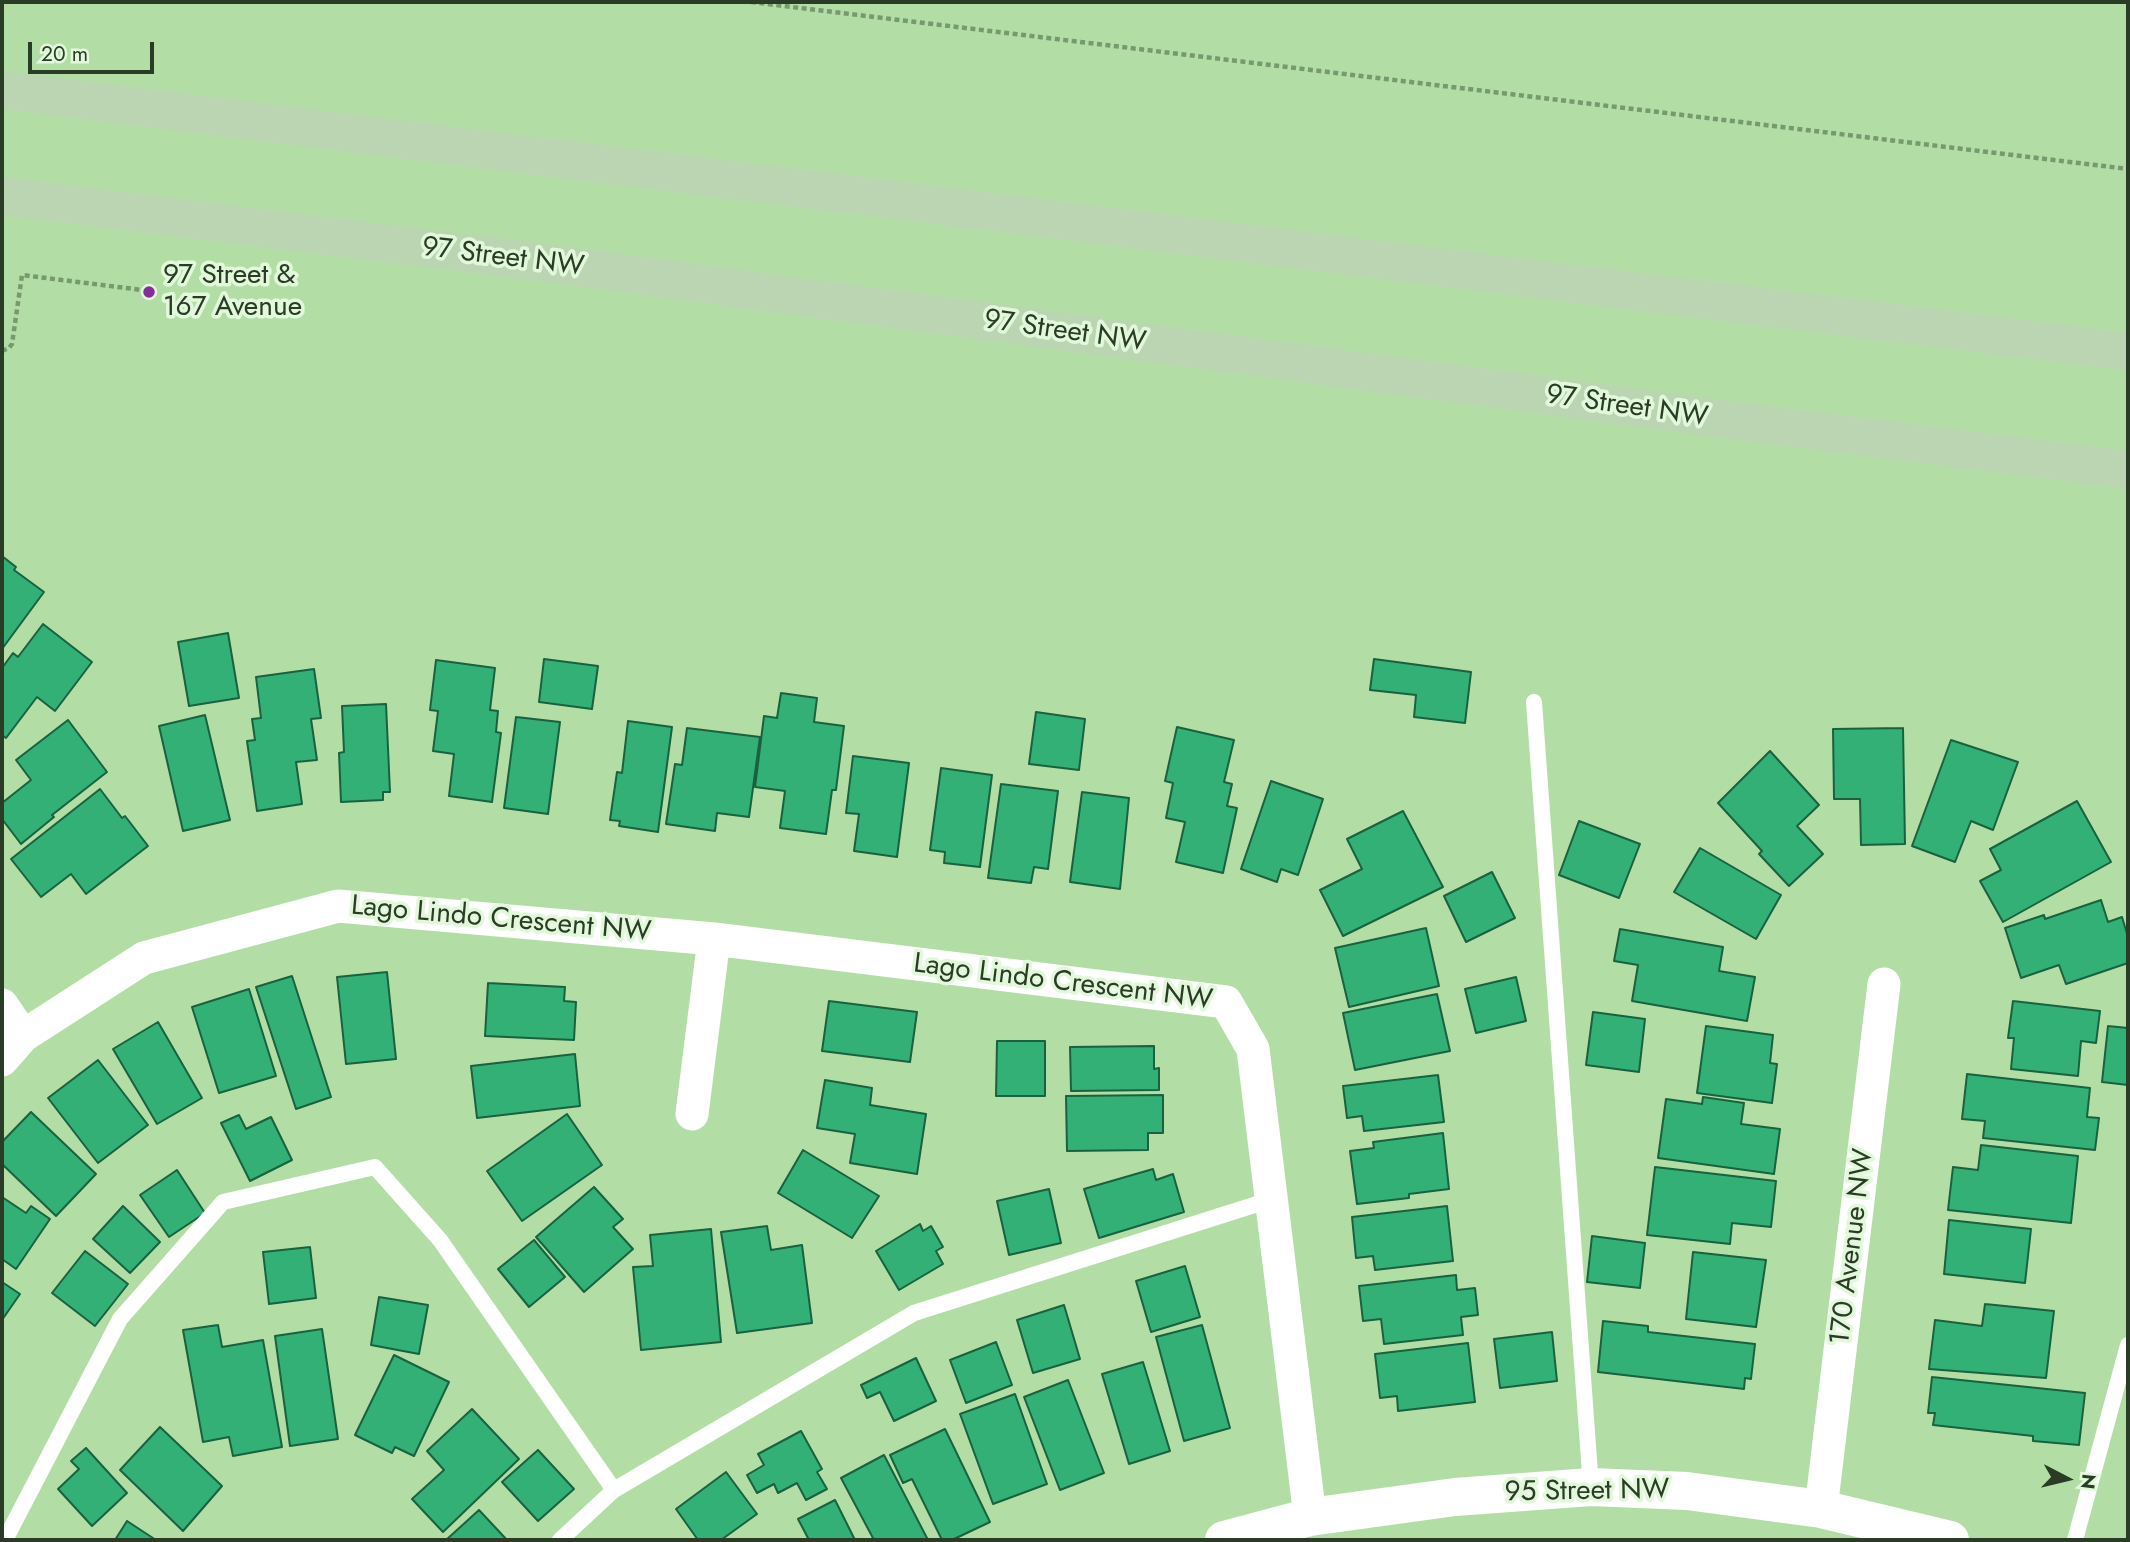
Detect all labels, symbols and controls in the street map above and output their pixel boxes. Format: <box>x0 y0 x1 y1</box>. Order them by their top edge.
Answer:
scale bar <box>32 28 158 72</box>
text: 20 m <box>41 39 88 69</box>
street label: 97 Street NW <box>420 231 586 285</box>
place label: 97 Street & 167 Avenue <box>163 259 302 325</box>
marker: 97 Street & 167 Avenue <box>141 284 157 300</box>
street label: 97 Street NW <box>982 304 1148 360</box>
street label: 97 Street NW <box>1544 379 1710 435</box>
street label: Lago Lindo Crescent NW <box>350 890 652 950</box>
street label: Lago Lindo Crescent NW <box>912 948 1214 1018</box>
street label: 170 Avenue NW <box>1824 1147 1882 1347</box>
north arrow <box>2032 1444 2102 1514</box>
text: N <box>2074 1472 2103 1491</box>
street label: 95 Street NW <box>1504 1474 1670 1510</box>

